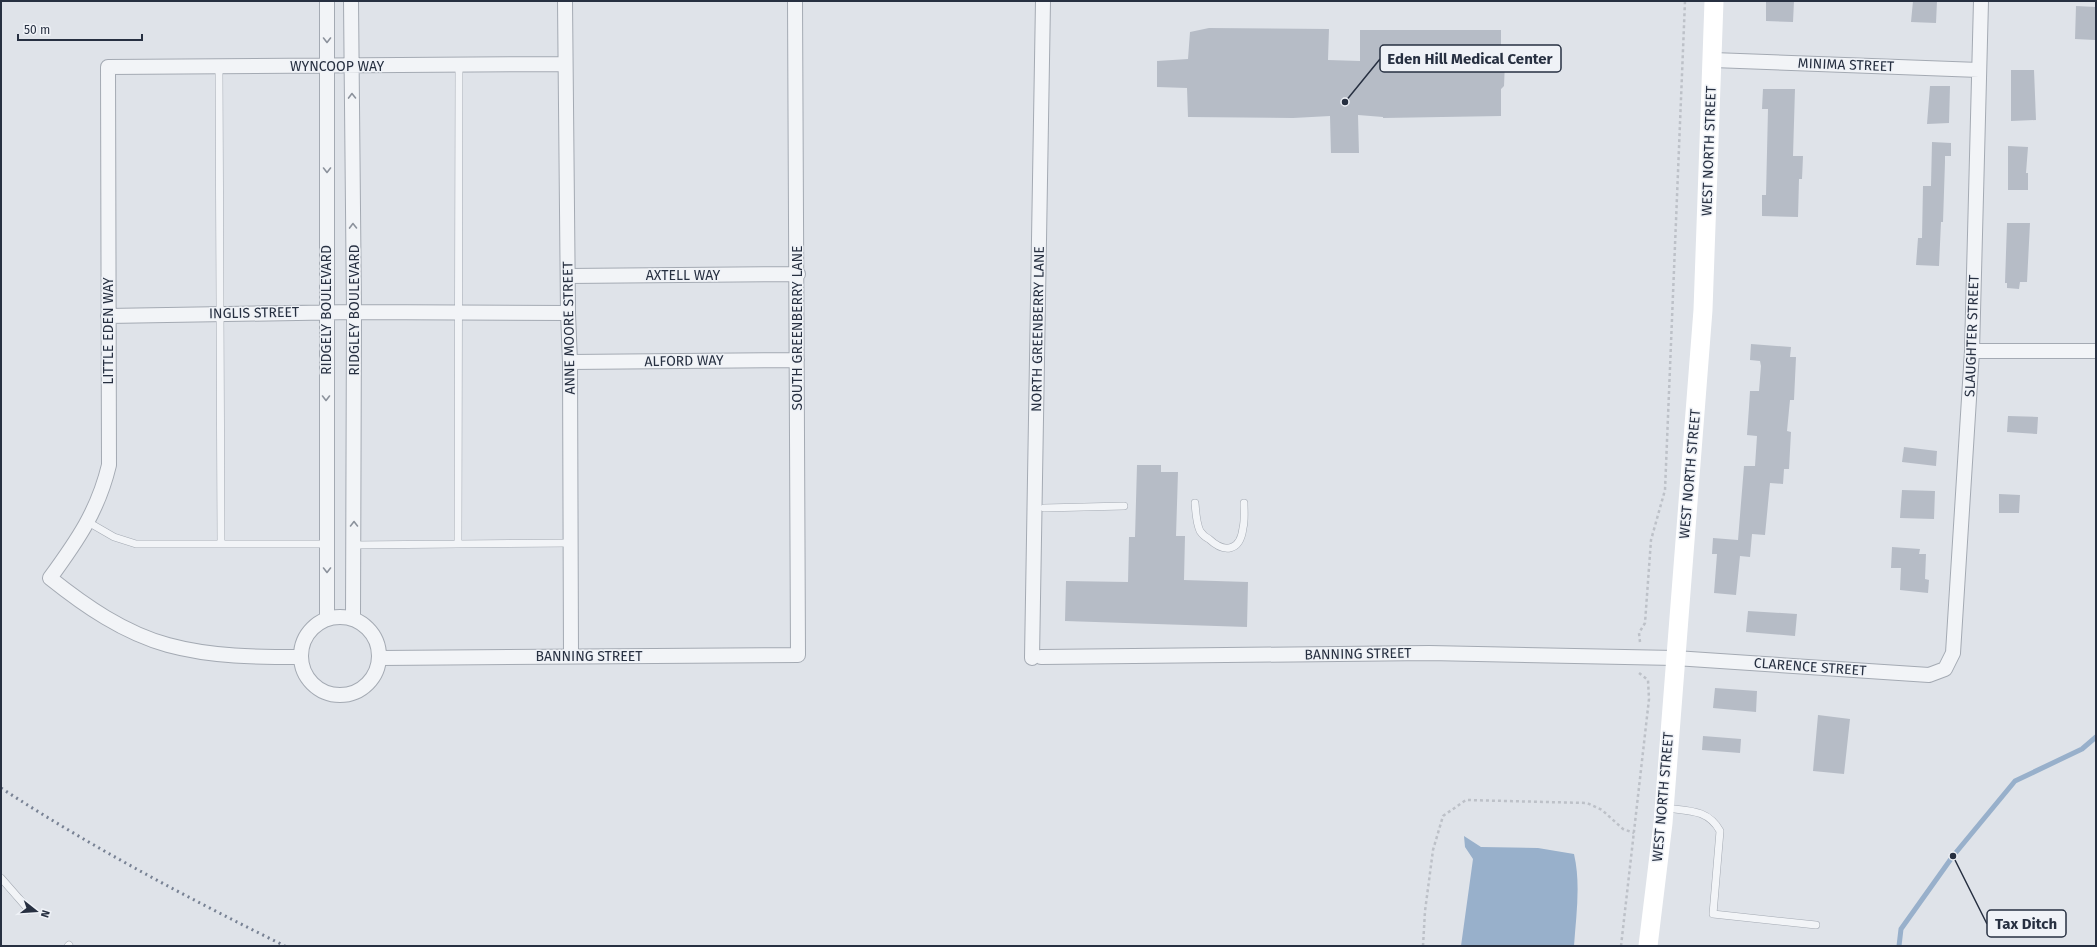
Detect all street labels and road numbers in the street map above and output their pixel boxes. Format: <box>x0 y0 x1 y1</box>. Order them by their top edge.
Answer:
street label: MINIMA STREET <box>1797 55 1895 75</box>
street label: WYNCOOP WAY <box>290 58 384 75</box>
street label: WEST NORTH STREET <box>1698 85 1720 216</box>
street label: RIDGLEY BOULEVARD <box>346 244 363 376</box>
street label: RIDGELY BOULEVARD <box>318 245 335 375</box>
street label: SOUTH GREENBERRY LANE <box>789 246 806 410</box>
street label: NORTH GREENBERRY LANE <box>1028 246 1048 412</box>
street label: ANNE MOORE STREET <box>559 260 579 395</box>
street label: AXTELL WAY <box>646 267 721 284</box>
street label: SLAUGHTER STREET <box>1961 274 1983 397</box>
street label: LITTLE EDEN WAY <box>100 277 117 385</box>
street label: INGLIS STREET <box>209 304 300 322</box>
street label: ALFORD WAY <box>644 352 724 370</box>
street label: WEST NORTH STREET <box>1676 408 1704 540</box>
street label: BANNING STREET <box>1304 645 1412 663</box>
street label: BANNING STREET <box>535 648 643 665</box>
street label: CLARENCE STREET <box>1753 655 1868 679</box>
street label: WEST NORTH STREET <box>1649 731 1677 863</box>

